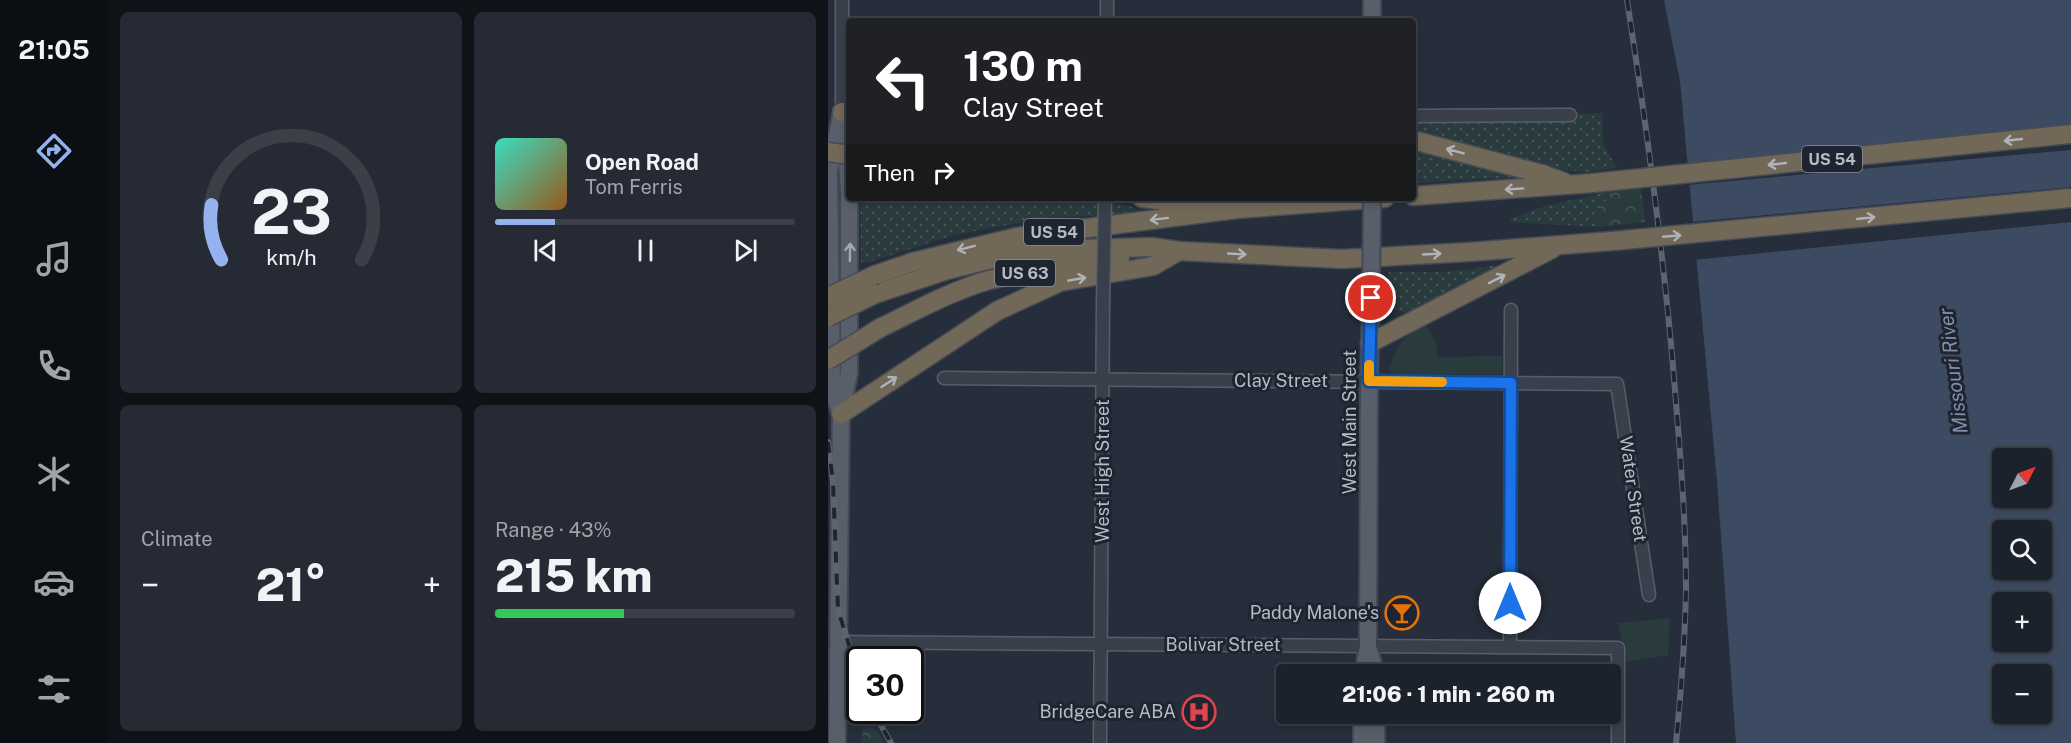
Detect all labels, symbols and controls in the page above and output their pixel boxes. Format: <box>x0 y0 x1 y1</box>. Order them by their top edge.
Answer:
text: 21:05 <box>18 33 90 65</box>
text: 130 m <box>963 41 1083 90</box>
icon: left <box>864 42 942 120</box>
text: Clay Street <box>963 91 1104 123</box>
icon: directions <box>33 130 75 172</box>
one-way arrow <box>2003 135 2023 146</box>
one-way arrow <box>1446 144 1465 156</box>
road number: US 54 <box>1802 146 1862 172</box>
text: Open Road <box>585 149 699 175</box>
icon: right <box>927 156 960 189</box>
one-way arrow <box>1768 159 1787 170</box>
text: Then <box>864 160 915 186</box>
text: 23 <box>250 175 332 248</box>
text: Tom Ferris <box>585 175 683 199</box>
one-way arrow <box>1504 183 1524 194</box>
one-way arrow <box>1855 212 1875 223</box>
one-way arrow <box>1149 213 1169 224</box>
road number: US 54 <box>1024 219 1084 245</box>
one-way arrow <box>1661 230 1681 241</box>
icon: previous <box>529 234 562 267</box>
icon: pause <box>629 234 662 267</box>
icon: next <box>729 234 762 267</box>
icon: music <box>33 238 75 280</box>
one-way arrow <box>844 242 856 262</box>
one-way arrow <box>957 242 976 254</box>
text: km/h <box>266 245 316 270</box>
one-way arrow <box>1227 248 1247 259</box>
one-way arrow <box>1421 248 1441 259</box>
road number: US 63 <box>995 260 1055 286</box>
pin <box>1345 272 1396 323</box>
one-way arrow <box>1488 272 1506 284</box>
one-way arrow <box>1067 273 1087 284</box>
icon: arrive <box>1354 281 1387 314</box>
water label: Missouri River <box>1933 306 1973 435</box>
icon: phone <box>33 345 75 387</box>
street label: West Main Street <box>1339 350 1360 494</box>
street label: Clay Street <box>1234 370 1328 391</box>
one-way arrow <box>881 376 897 388</box>
street label: West High Street <box>1092 399 1113 543</box>
street label: Water Street <box>1616 435 1651 543</box>
north arrow <box>1992 448 2052 508</box>
map controls <box>1992 448 2052 724</box>
icon: climate <box>33 453 75 495</box>
text: Range · 43% <box>495 518 612 542</box>
button: search <box>1992 520 2052 580</box>
text: Climate <box>141 527 213 551</box>
text: 215 km <box>495 549 652 602</box>
text: 21° <box>256 558 326 611</box>
icon: car <box>33 561 75 603</box>
text: − <box>141 566 159 604</box>
text: + <box>423 566 441 604</box>
position arrow <box>1478 571 1542 635</box>
button: + <box>1992 592 2052 652</box>
bar icon: Paddy Malone's <box>1384 595 1420 631</box>
place label: Paddy Malone's <box>1250 602 1379 623</box>
street label: Bolivar Street <box>1166 634 1280 655</box>
speed limit sign: 30 <box>846 646 924 724</box>
button: − <box>1992 664 2052 724</box>
icon: filters <box>33 668 75 710</box>
text: 21:06 · 1 min · 260 m <box>1342 681 1555 707</box>
hospital icon: BridgeCare ABA <box>1181 694 1217 730</box>
place label: BridgeCare ABA <box>1040 701 1176 722</box>

